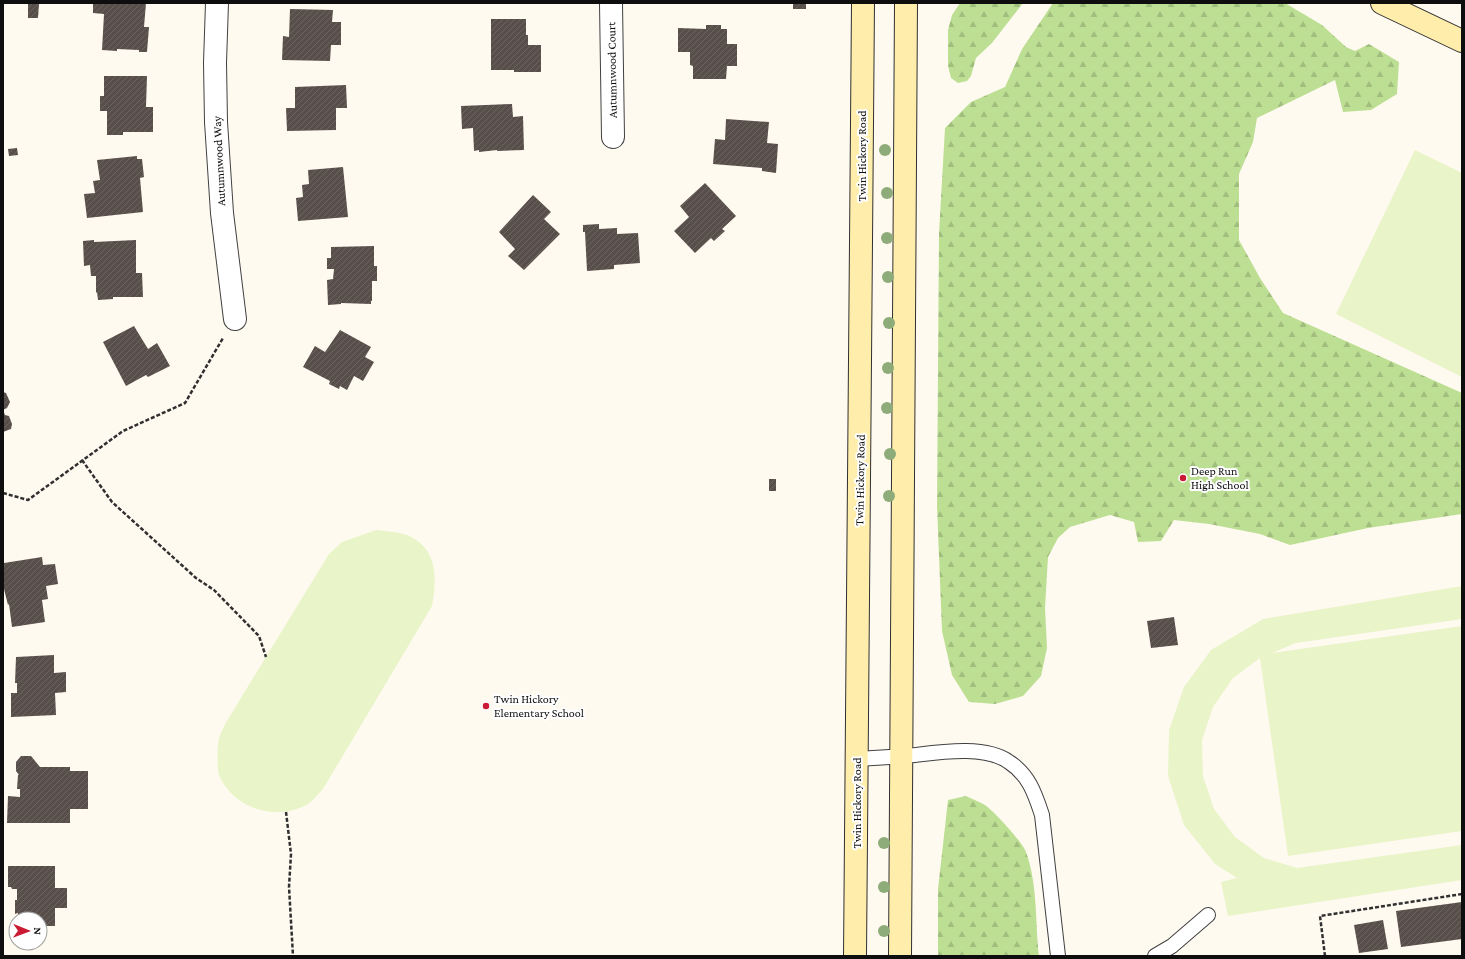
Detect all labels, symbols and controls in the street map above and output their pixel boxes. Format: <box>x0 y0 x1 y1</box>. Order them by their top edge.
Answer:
street label: Autumnwood Court <box>604 21 620 118</box>
street label: Twin Hickory Road <box>855 110 869 202</box>
street label: Autumnwood Way <box>210 115 228 206</box>
street label: Twin Hickory Road <box>852 434 868 526</box>
place label: Deep Run High School <box>1191 464 1249 492</box>
marker: Deep Run High School <box>1178 473 1188 483</box>
place label: Twin Hickory Elementary School <box>494 692 584 720</box>
marker: Twin Hickory Elementary School <box>481 701 491 711</box>
street label: Twin Hickory Road <box>850 757 864 849</box>
north arrow <box>8 911 48 951</box>
text: N <box>32 927 44 936</box>

